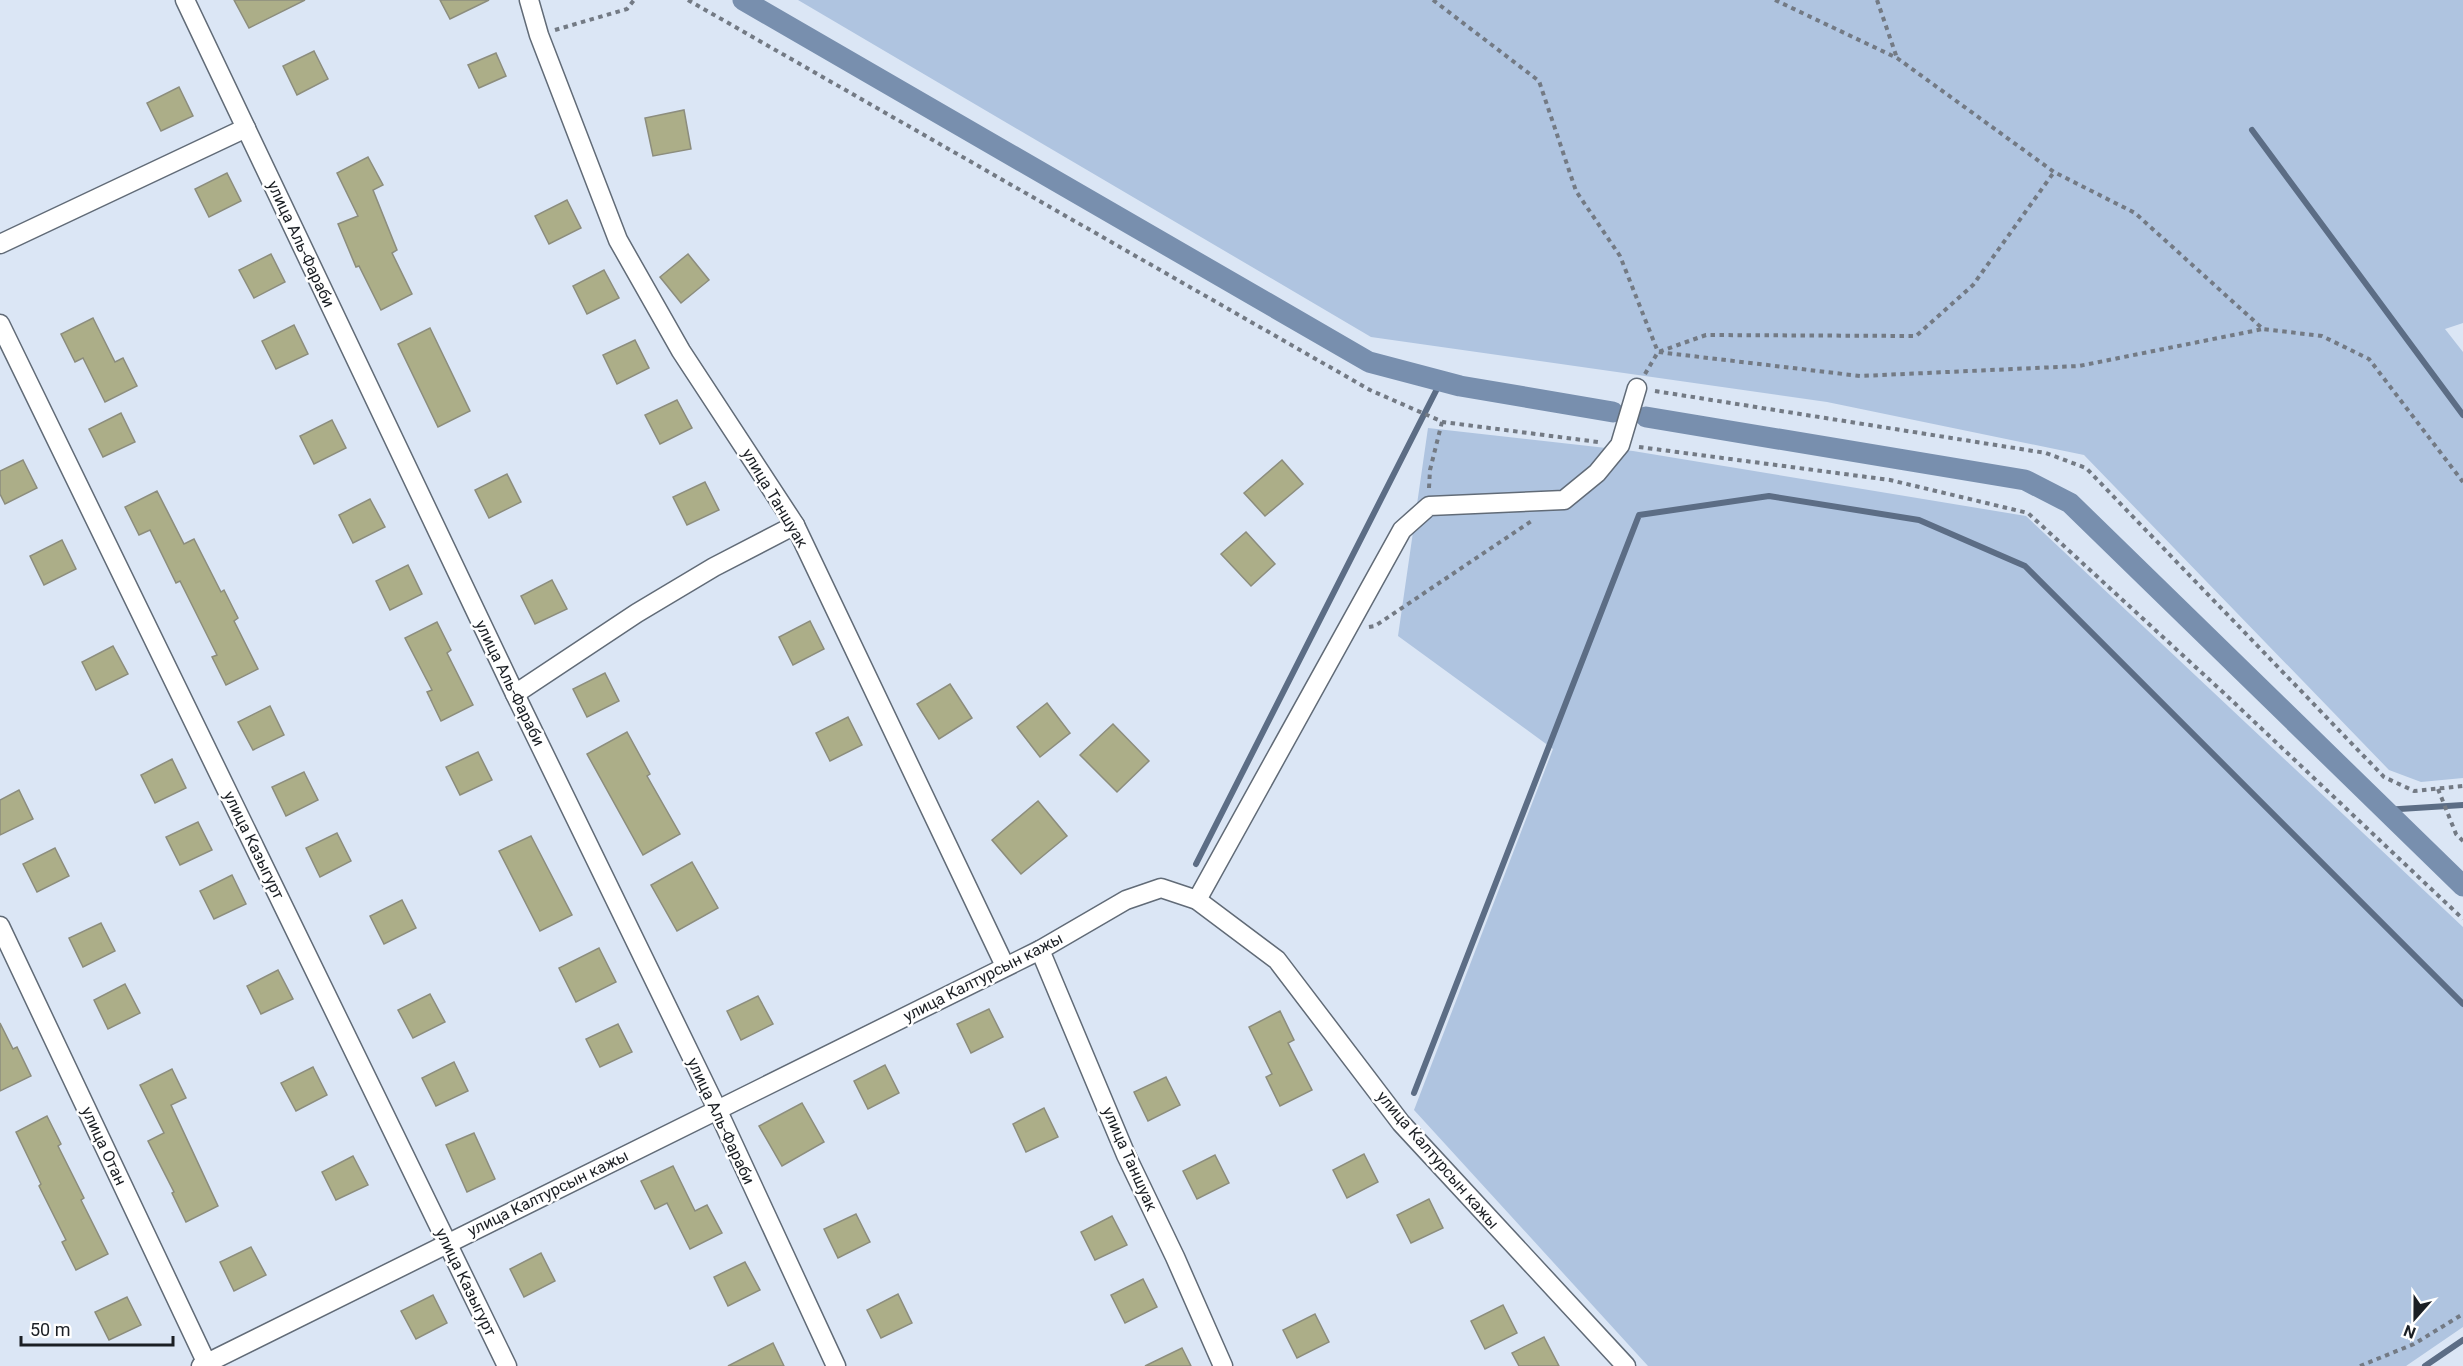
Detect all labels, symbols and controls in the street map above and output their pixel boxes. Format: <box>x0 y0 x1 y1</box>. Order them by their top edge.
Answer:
street label: улица Аль-Фараби <box>263 178 339 310</box>
street label: улица Таншуак <box>738 445 812 551</box>
street label: улица Аль-Фараби <box>471 617 549 749</box>
street label: улица Казыгурт <box>220 788 288 902</box>
street label: улица Калтурсын кажы <box>900 928 1066 1026</box>
street label: улица Аль-Фараби <box>683 1055 759 1187</box>
street label: улица Калтурсын кажы <box>1373 1087 1503 1233</box>
street label: улица Отан <box>78 1104 130 1188</box>
street label: улица Таншуак <box>1099 1104 1162 1214</box>
street label: улица Калтурсын кажы <box>465 1146 631 1240</box>
street label: улица Казыгурт <box>432 1225 500 1339</box>
north arrow <box>2385 1288 2445 1348</box>
scale bar <box>21 1309 172 1347</box>
text: 50 m <box>30 1319 70 1340</box>
text: N <box>2401 1321 2418 1342</box>

